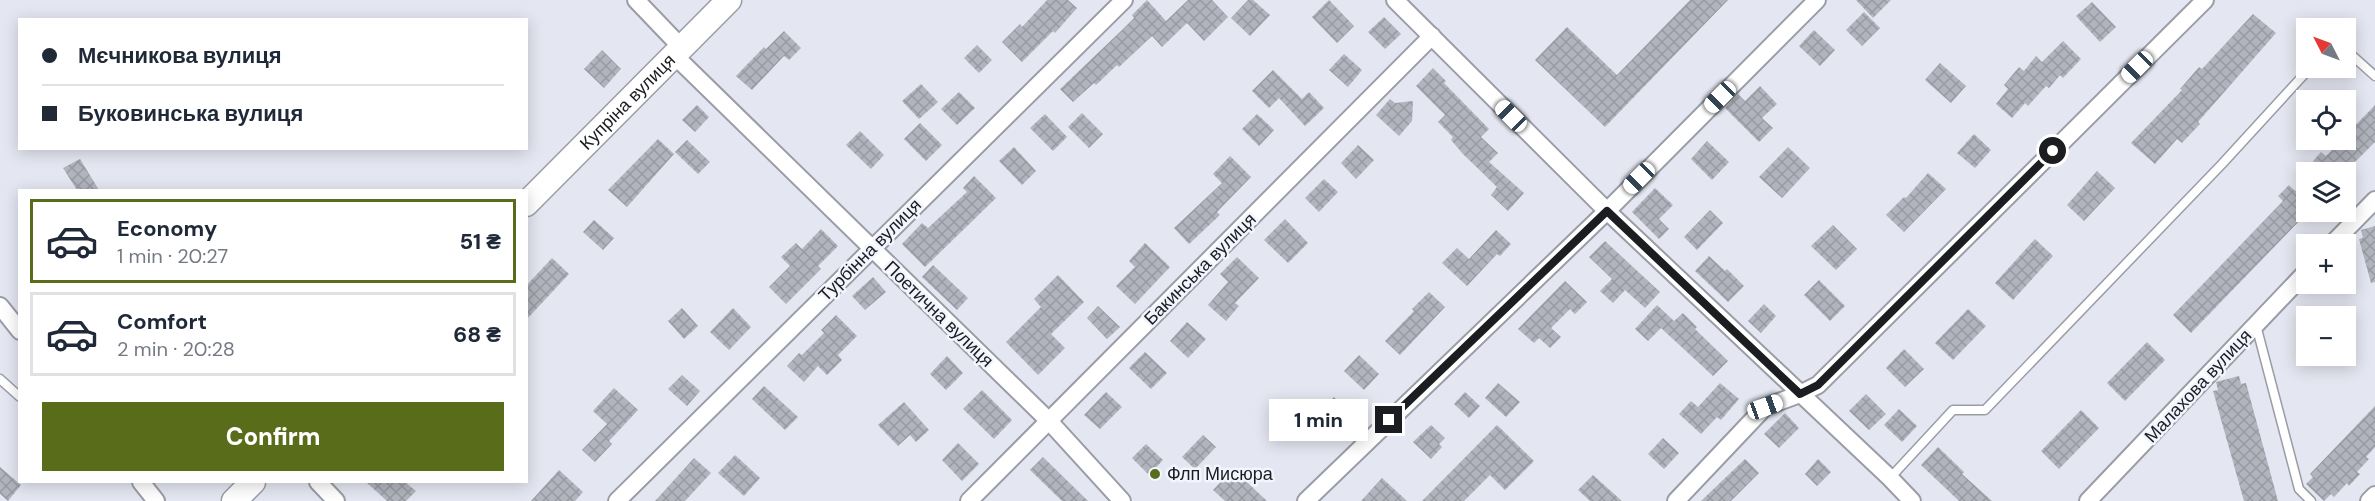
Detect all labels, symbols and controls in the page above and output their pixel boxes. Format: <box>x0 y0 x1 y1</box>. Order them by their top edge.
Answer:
north arrow <box>2296 18 2356 78</box>
map controls <box>2296 18 2356 366</box>
text: Мєчникова вулиця <box>78 41 282 70</box>
car <box>2118 48 2156 86</box>
street label: Купріна вулиця <box>574 49 681 155</box>
car <box>1701 78 1739 116</box>
button: locate <box>2296 90 2356 150</box>
car <box>1492 97 1530 135</box>
text: Буковинська вулиця <box>78 99 303 128</box>
route start <box>2039 137 2066 164</box>
car <box>1620 159 1658 197</box>
button: layers <box>2296 162 2356 222</box>
street label: Турбінна вулиця <box>813 193 927 307</box>
street label: Бакинська вулиця <box>1139 208 1261 330</box>
icon: car <box>45 214 99 268</box>
text: Economy <box>117 214 217 243</box>
text: 51 ₴ <box>459 227 501 256</box>
button: + <box>2296 234 2356 294</box>
text: 1 min · 20:27 <box>117 243 228 269</box>
street label: Поетична вулиця <box>879 256 999 372</box>
button: − <box>2296 306 2356 366</box>
icon: car <box>45 307 99 361</box>
text: Comfort <box>117 307 207 336</box>
text: 68 ₴ <box>453 320 501 349</box>
street label: Малахова вулиця <box>2139 324 2257 448</box>
text: 2 min · 20:28 <box>117 336 235 362</box>
car <box>1745 392 1785 422</box>
callout: 1 min <box>1269 399 1368 441</box>
button: Confirm <box>42 402 504 471</box>
route end <box>1375 406 1402 433</box>
text: 1 min <box>1294 407 1343 433</box>
place label: Флп Мисюра <box>1167 462 1274 486</box>
marker: Флп Мисюра <box>1148 467 1162 481</box>

